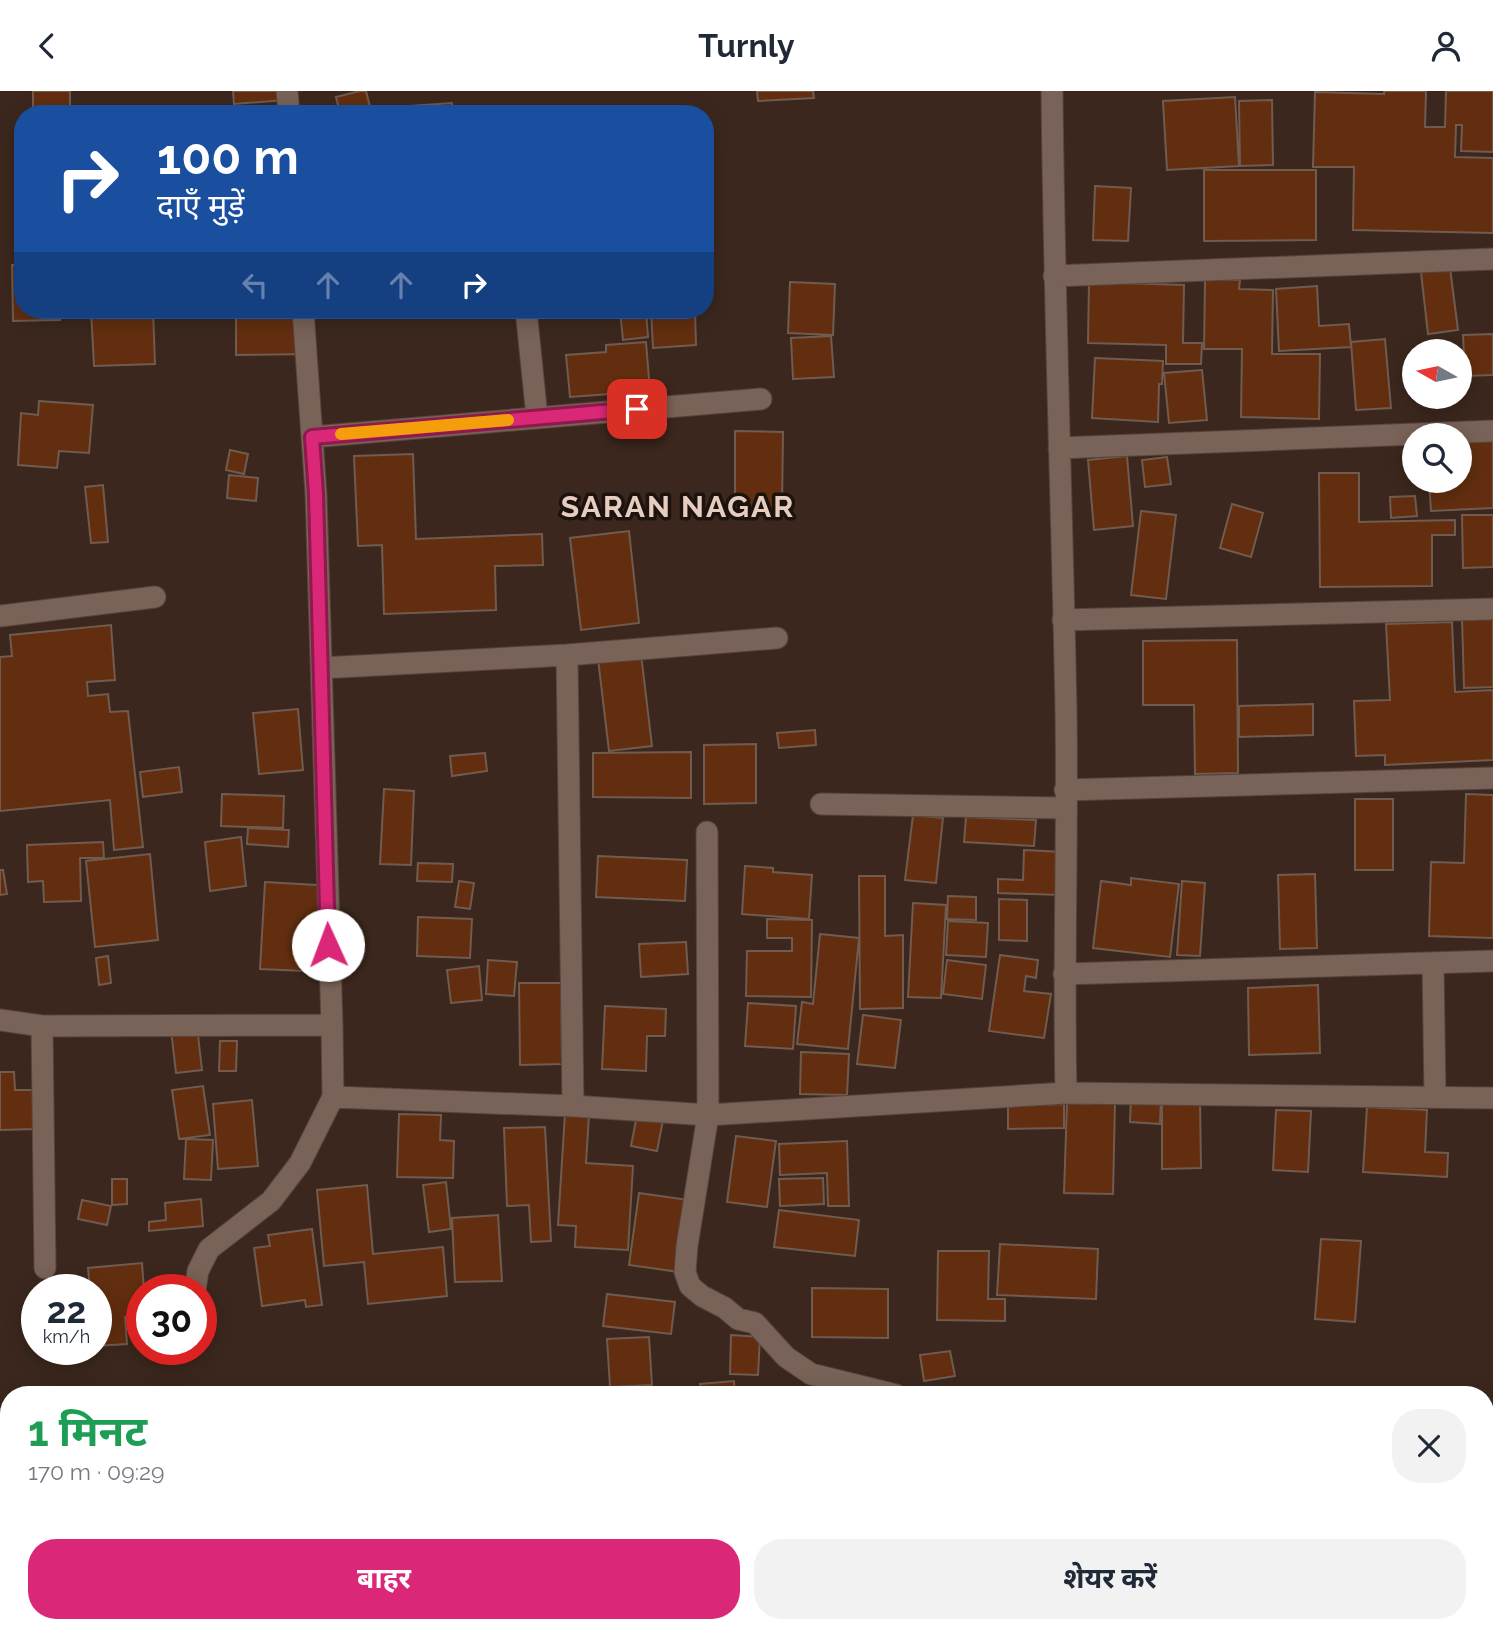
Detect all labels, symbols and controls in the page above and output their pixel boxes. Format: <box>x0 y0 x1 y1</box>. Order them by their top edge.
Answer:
icon: back <box>28 27 66 65</box>
text: Turnly <box>698 27 795 64</box>
icon: person <box>1427 27 1465 65</box>
text: 100 m <box>157 128 299 185</box>
icon: right <box>42 133 133 224</box>
text: दाएँ मुड़ें <box>157 187 244 224</box>
icon: left <box>236 266 274 304</box>
icon: ahead <box>309 266 347 304</box>
icon: ahead <box>382 266 420 304</box>
icon: right <box>455 266 493 304</box>
north arrow <box>1402 339 1472 409</box>
map controls <box>1402 339 1472 493</box>
pin <box>607 379 667 439</box>
icon: arrive <box>618 390 656 428</box>
button: search <box>1402 423 1472 493</box>
district label: SARAN NAGAR <box>561 489 795 524</box>
position arrow <box>291 908 365 982</box>
speed limit sign: 30 <box>126 1274 217 1365</box>
text: 22 <box>47 1290 86 1331</box>
text: km/h <box>43 1326 90 1347</box>
text: 1 मिनट <box>28 1407 147 1456</box>
button: close <box>1392 1409 1466 1483</box>
text: 170 m · 09:29 <box>28 1458 164 1485</box>
button: बाहर <box>28 1539 740 1619</box>
button: शेयर करें <box>754 1539 1466 1619</box>

